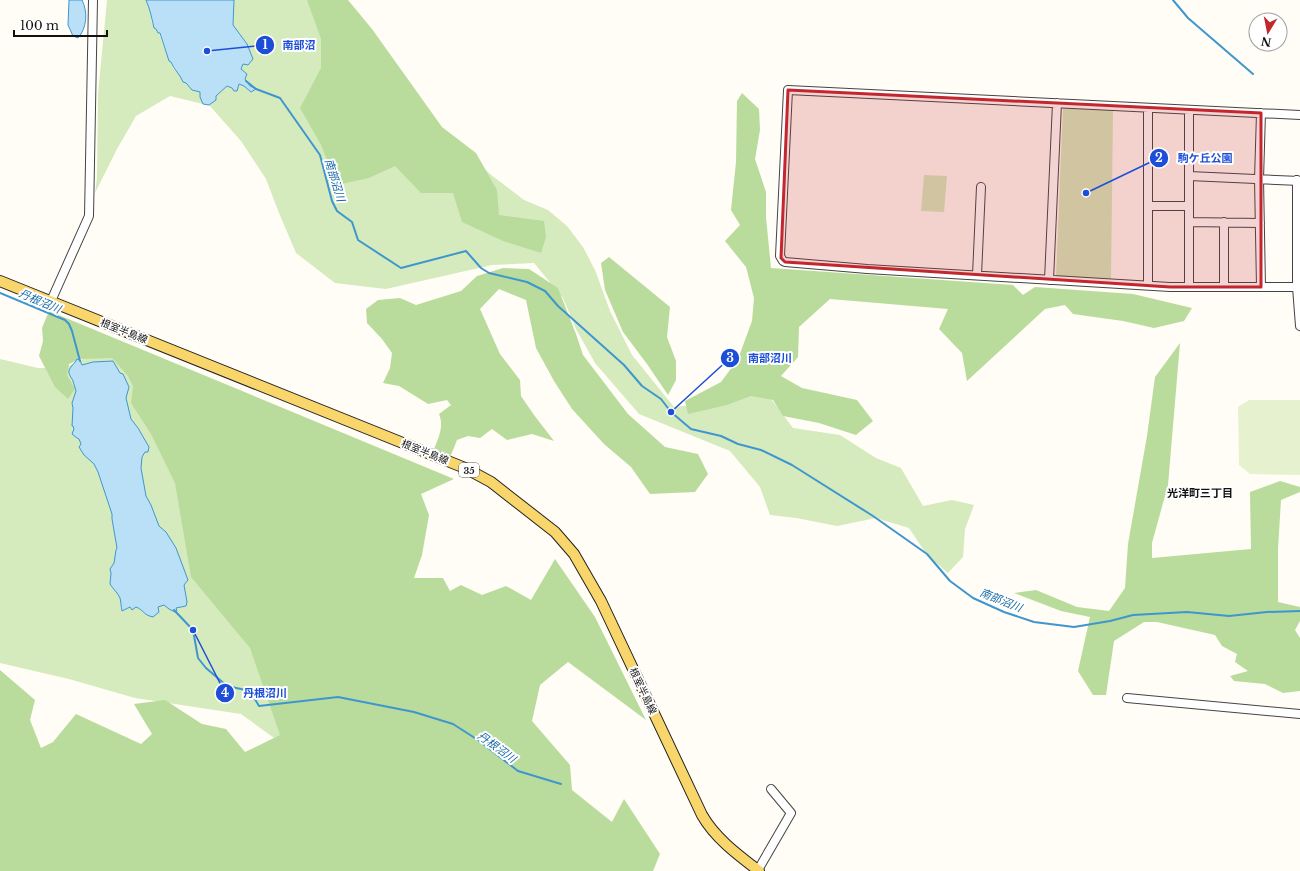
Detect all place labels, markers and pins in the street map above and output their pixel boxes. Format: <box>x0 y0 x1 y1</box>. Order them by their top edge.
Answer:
callout: 南部沼 <box>255 33 324 56</box>
callout: 駒ケ丘公園 <box>1149 146 1240 169</box>
callout: 南部沼川 <box>720 346 800 369</box>
callout: 丹根沼川 <box>215 682 295 705</box>

